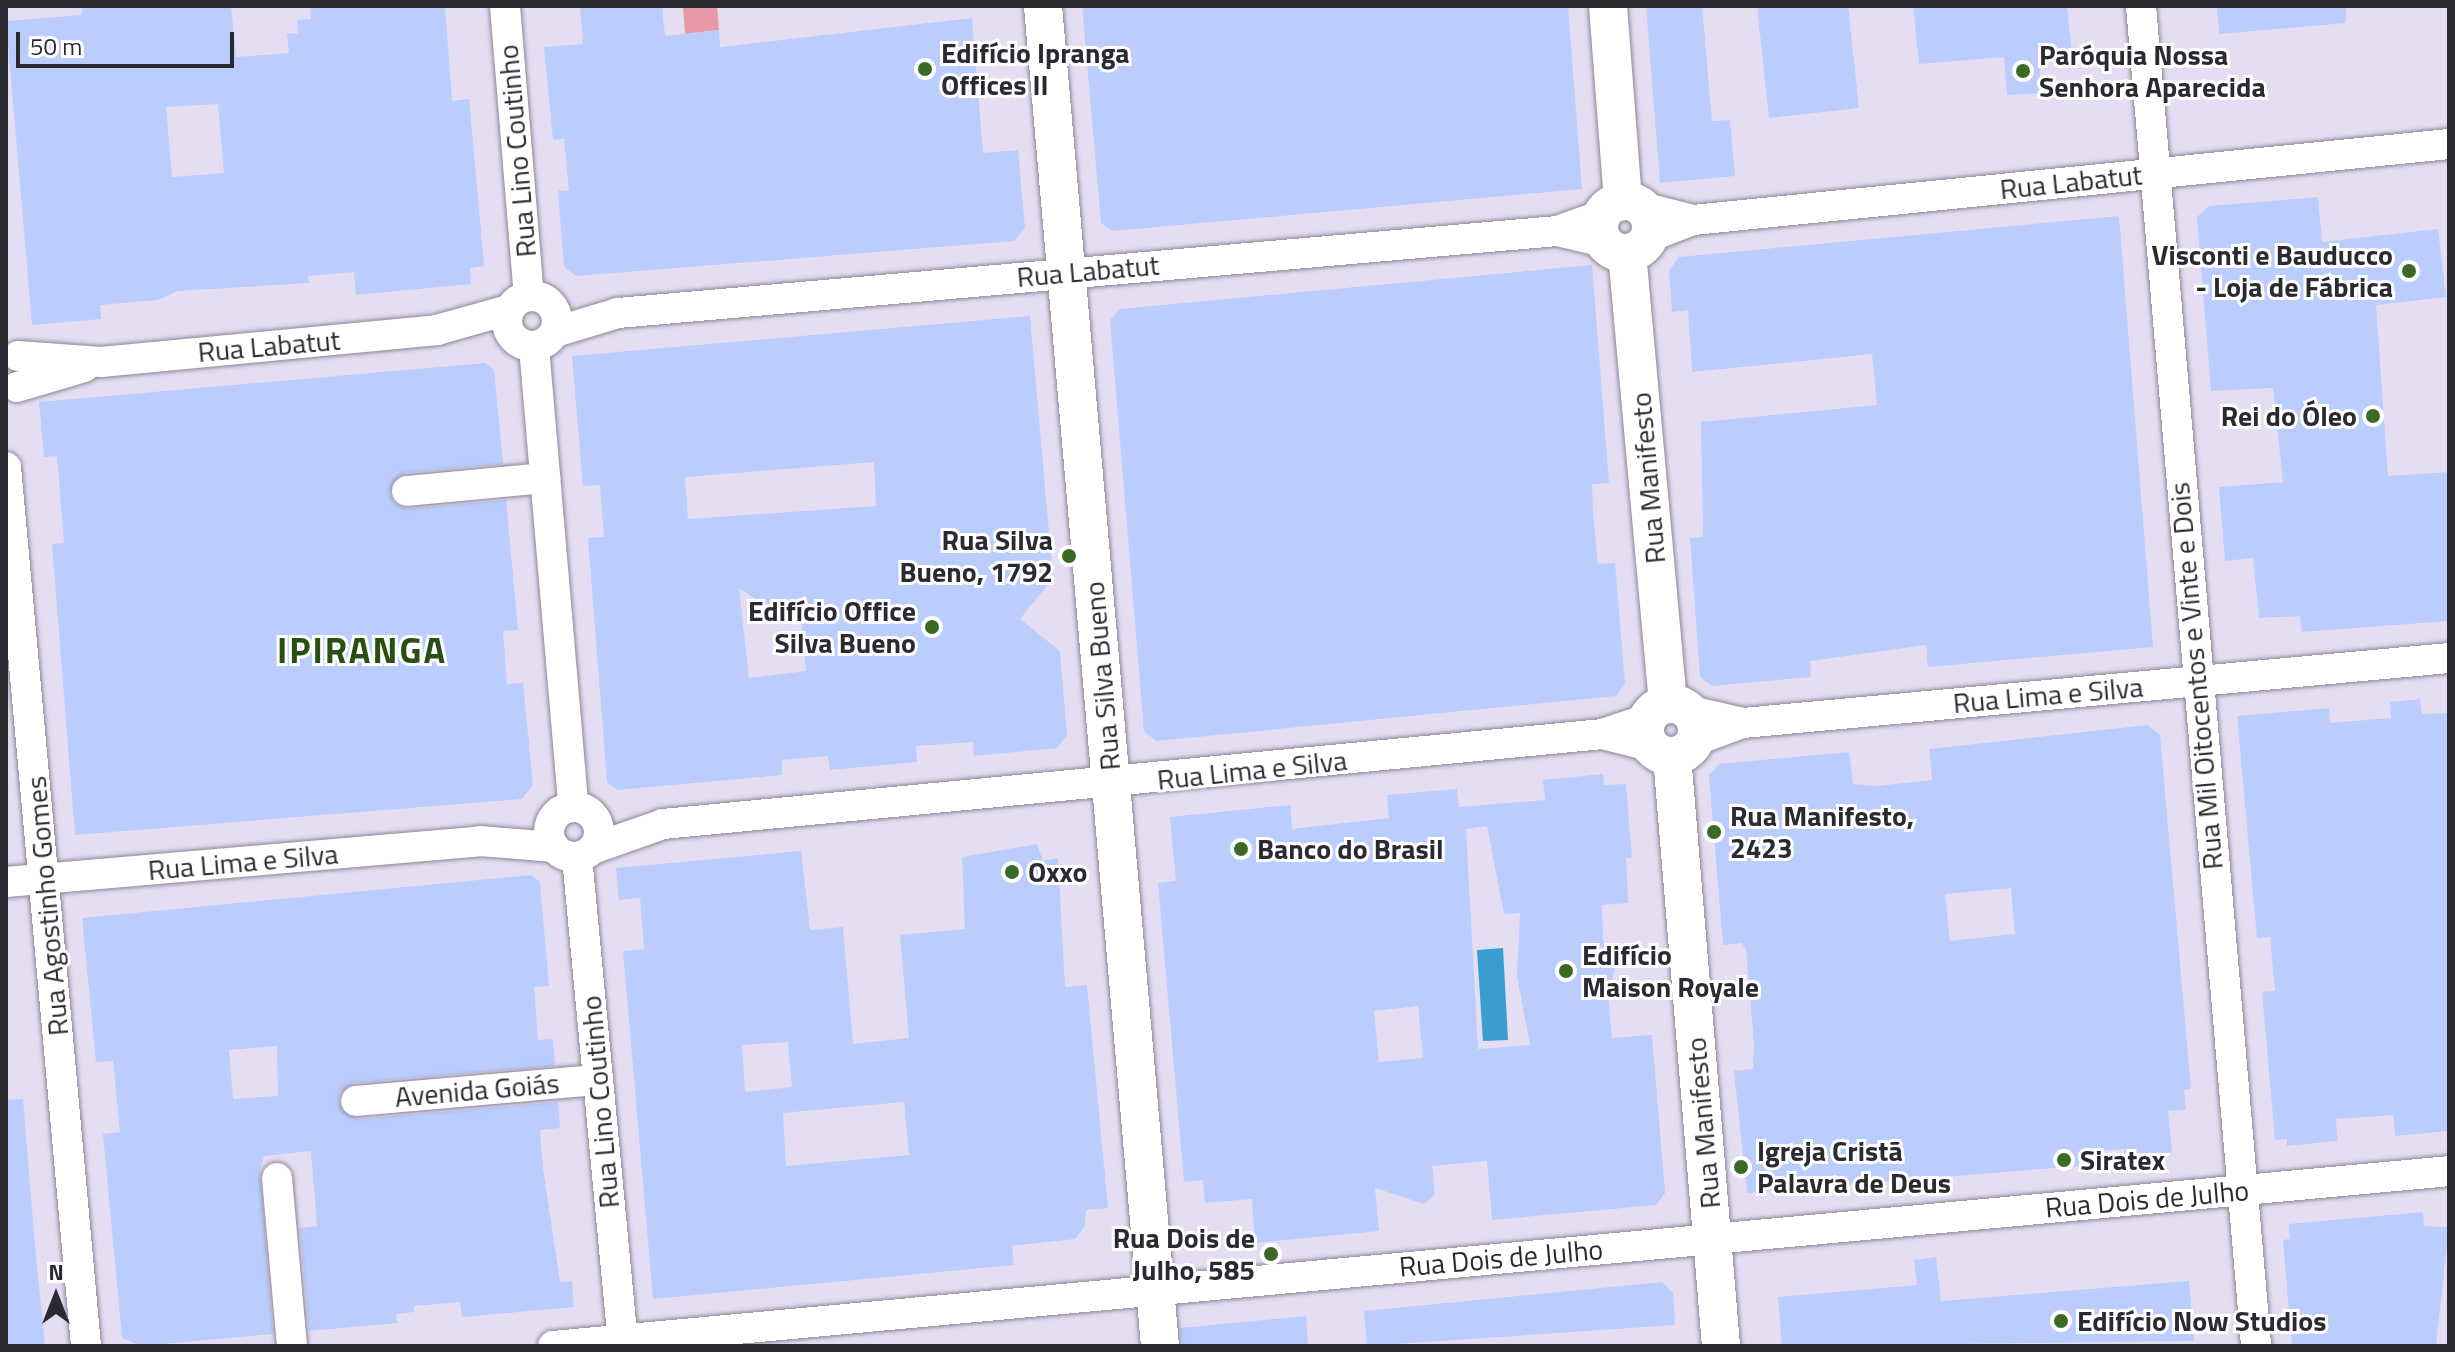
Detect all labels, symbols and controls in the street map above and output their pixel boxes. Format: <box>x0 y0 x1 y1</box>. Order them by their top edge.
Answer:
scale bar <box>20 16 238 66</box>
text: 50 m <box>30 28 82 64</box>
place label: Edifício Ipranga Offices II <box>941 36 1130 102</box>
place label: Paróquia Nossa Senhora Aparecida <box>2039 38 2266 104</box>
street label: Rua Lino Coutinho <box>491 43 543 259</box>
marker: Edifício Ipranga Offices II <box>916 60 934 78</box>
marker: Paróquia Nossa Senhora Aparecida <box>2014 62 2032 80</box>
street label: Rua Labatut <box>1998 158 2144 206</box>
place label: Visconti e Bauducco - Loja de Fábrica <box>2152 238 2393 304</box>
street label: Rua Labatut <box>1015 248 1161 294</box>
marker: Visconti e Bauducco - Loja de Fábrica <box>2400 262 2418 280</box>
street label: Rua Labatut <box>196 323 342 369</box>
street label: Rua Manifesto <box>1624 391 1672 565</box>
place label: Rei do Óleo <box>2221 399 2357 433</box>
marker: Rei do Óleo <box>2364 407 2382 425</box>
street label: Rua Mil Oitocentos e Vinte e Dois <box>2162 481 2230 871</box>
place label: Rua Silva Bueno, 1792 <box>900 523 1053 589</box>
marker: Rua Silva Bueno, 1792 <box>1060 547 1078 565</box>
street label: Rua Silva Bueno <box>1077 580 1127 772</box>
place label: Edifício Office Silva Bueno <box>748 594 916 660</box>
marker: Edifício Office Silva Bueno <box>923 618 941 636</box>
district label: IPIRANGA <box>277 628 447 672</box>
street label: Rua Lima e Silva <box>1952 670 2144 720</box>
street label: Rua Lima e Silva <box>1155 743 1349 797</box>
street label: Rua Agostinho Gomes <box>19 775 75 1037</box>
place label: Rua Manifesto, 2423 <box>1730 799 1914 865</box>
marker: Rua Manifesto, 2423 <box>1705 823 1723 841</box>
place label: Banco do Brasil <box>1257 832 1443 866</box>
street label: Rua Lima e Silva <box>147 837 339 887</box>
marker: Banco do Brasil <box>1232 840 1250 858</box>
place label: Oxxo <box>1028 855 1087 889</box>
marker: Oxxo <box>1003 863 1021 881</box>
place label: Edifício Maison Royale <box>1582 938 1759 1004</box>
marker: Edifício Maison Royale <box>1557 962 1575 980</box>
street label: Rua Lino Coutinho <box>574 994 626 1210</box>
street label: Rua Manifesto <box>1679 1036 1727 1210</box>
street label: Avenida Goiás <box>393 1066 561 1114</box>
place label: Igreja Cristã Palavra de Deus <box>1757 1134 1951 1200</box>
place label: Siratex <box>2080 1143 2165 1177</box>
marker: Siratex <box>2055 1151 2073 1169</box>
marker: Igreja Cristã Palavra de Deus <box>1732 1158 1750 1176</box>
street label: Rua Dois de Julho <box>2044 1173 2250 1225</box>
place label: Rua Dois de Julho, 585 <box>1113 1221 1255 1287</box>
street label: Rua Dois de Julho <box>1398 1232 1604 1284</box>
marker: Rua Dois de Julho, 585 <box>1262 1245 1280 1263</box>
text: N <box>48 1255 64 1289</box>
north arrow <box>16 1256 96 1336</box>
place label: Edifício Now Studios <box>2077 1304 2326 1338</box>
marker: Edifício Now Studios <box>2052 1312 2070 1330</box>

